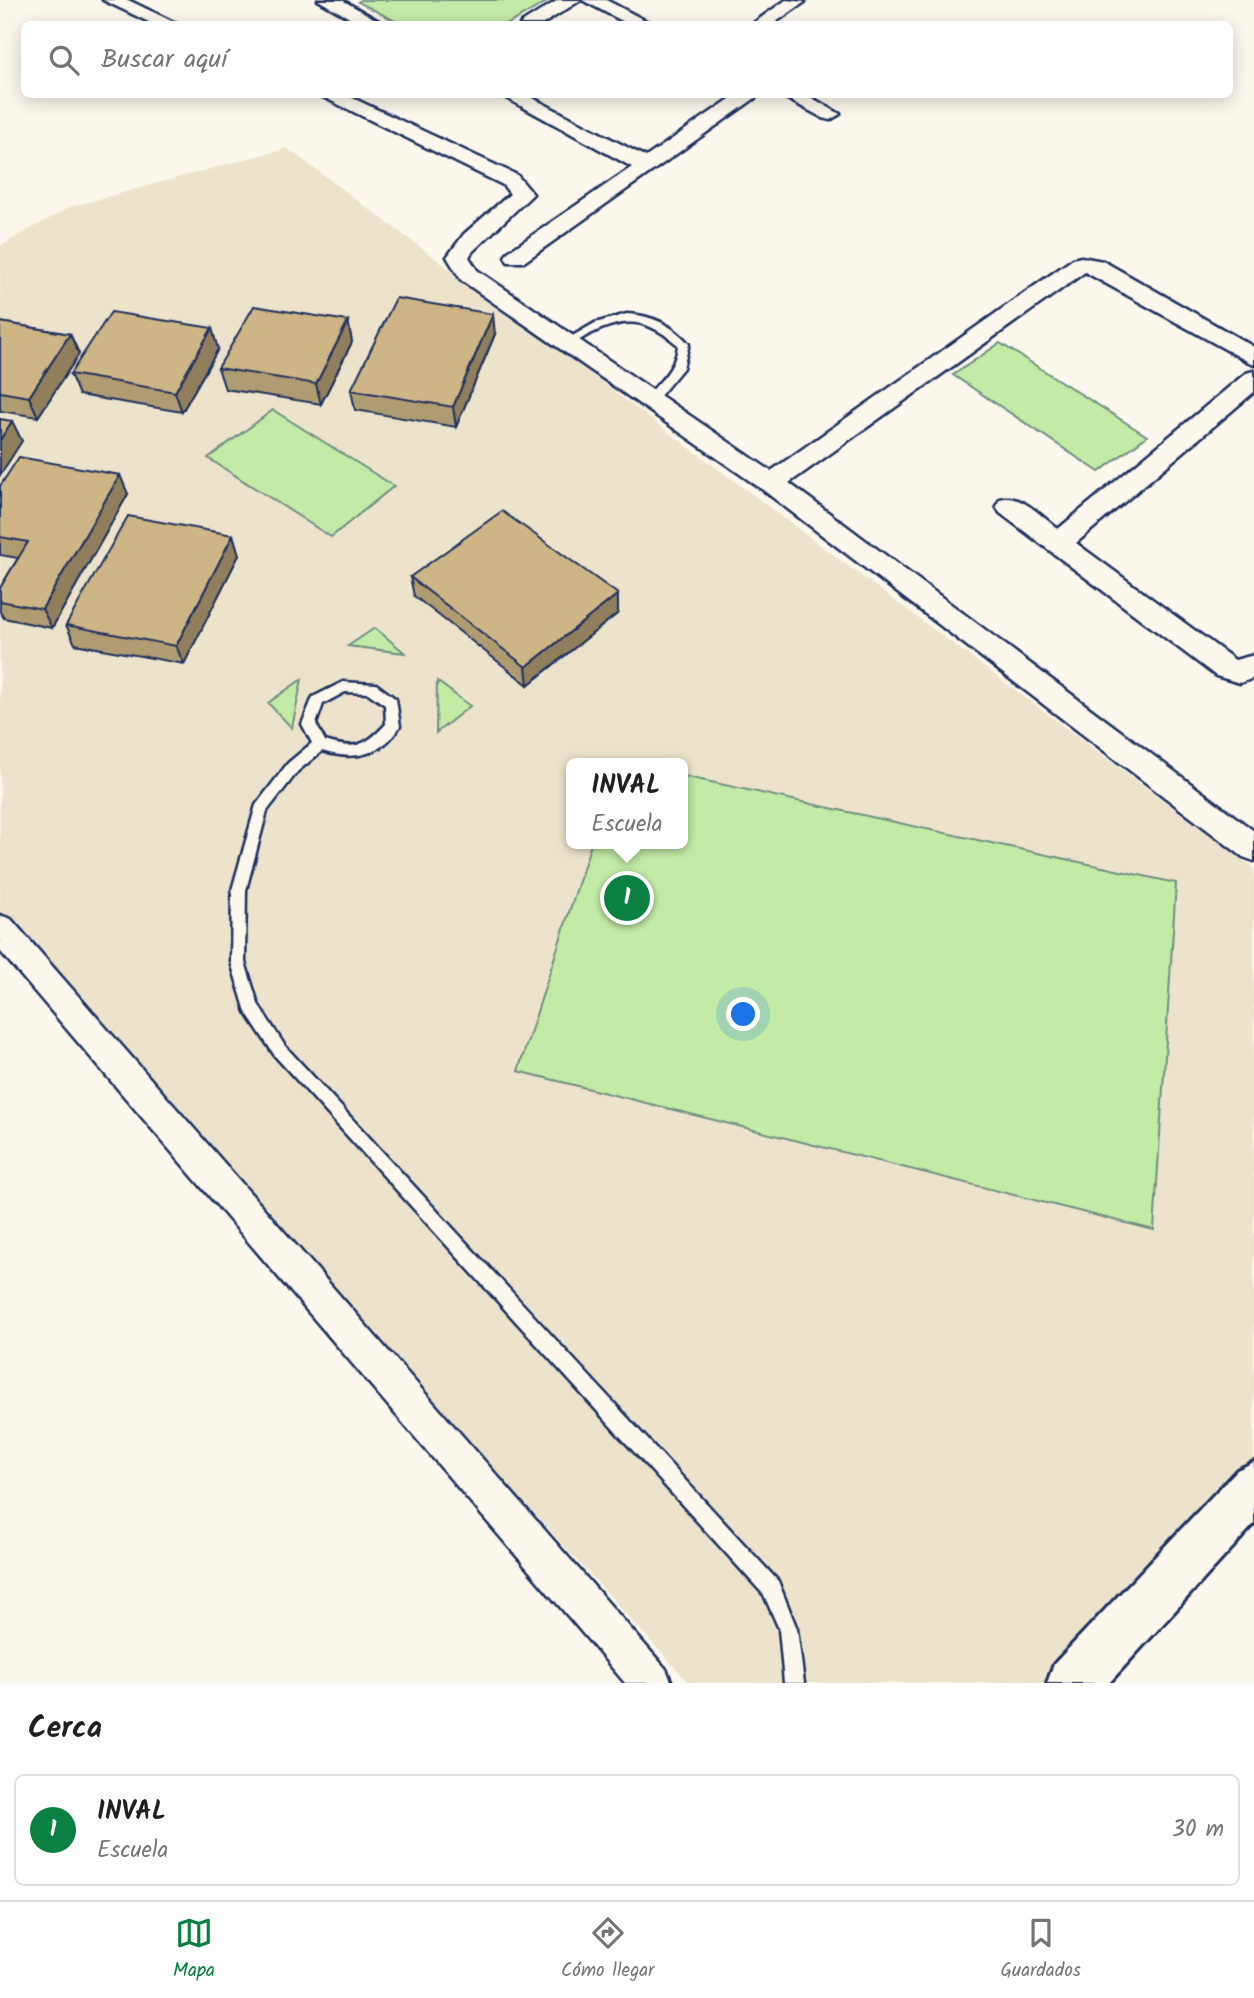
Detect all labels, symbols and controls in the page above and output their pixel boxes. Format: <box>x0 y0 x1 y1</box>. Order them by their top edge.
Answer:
search box <box>21 21 1233 98</box>
text: Buscar aquí <box>101 39 227 81</box>
icon: search <box>45 41 83 79</box>
popup <box>566 758 688 849</box>
text: INVAL <box>591 765 660 807</box>
text: Escuela <box>591 807 663 843</box>
pin: 1 <box>604 872 650 924</box>
your location <box>726 997 760 1031</box>
text: Cerca <box>28 1705 102 1753</box>
text: INVAL <box>97 1791 166 1833</box>
text: 1 <box>50 1812 56 1848</box>
text: 30 m <box>1172 1812 1224 1848</box>
text: Escuela <box>97 1833 168 1869</box>
tab: Mapa <box>173 1914 215 1986</box>
tab: Cómo llegar <box>561 1914 654 1986</box>
tab: Guardados <box>1000 1914 1081 1986</box>

